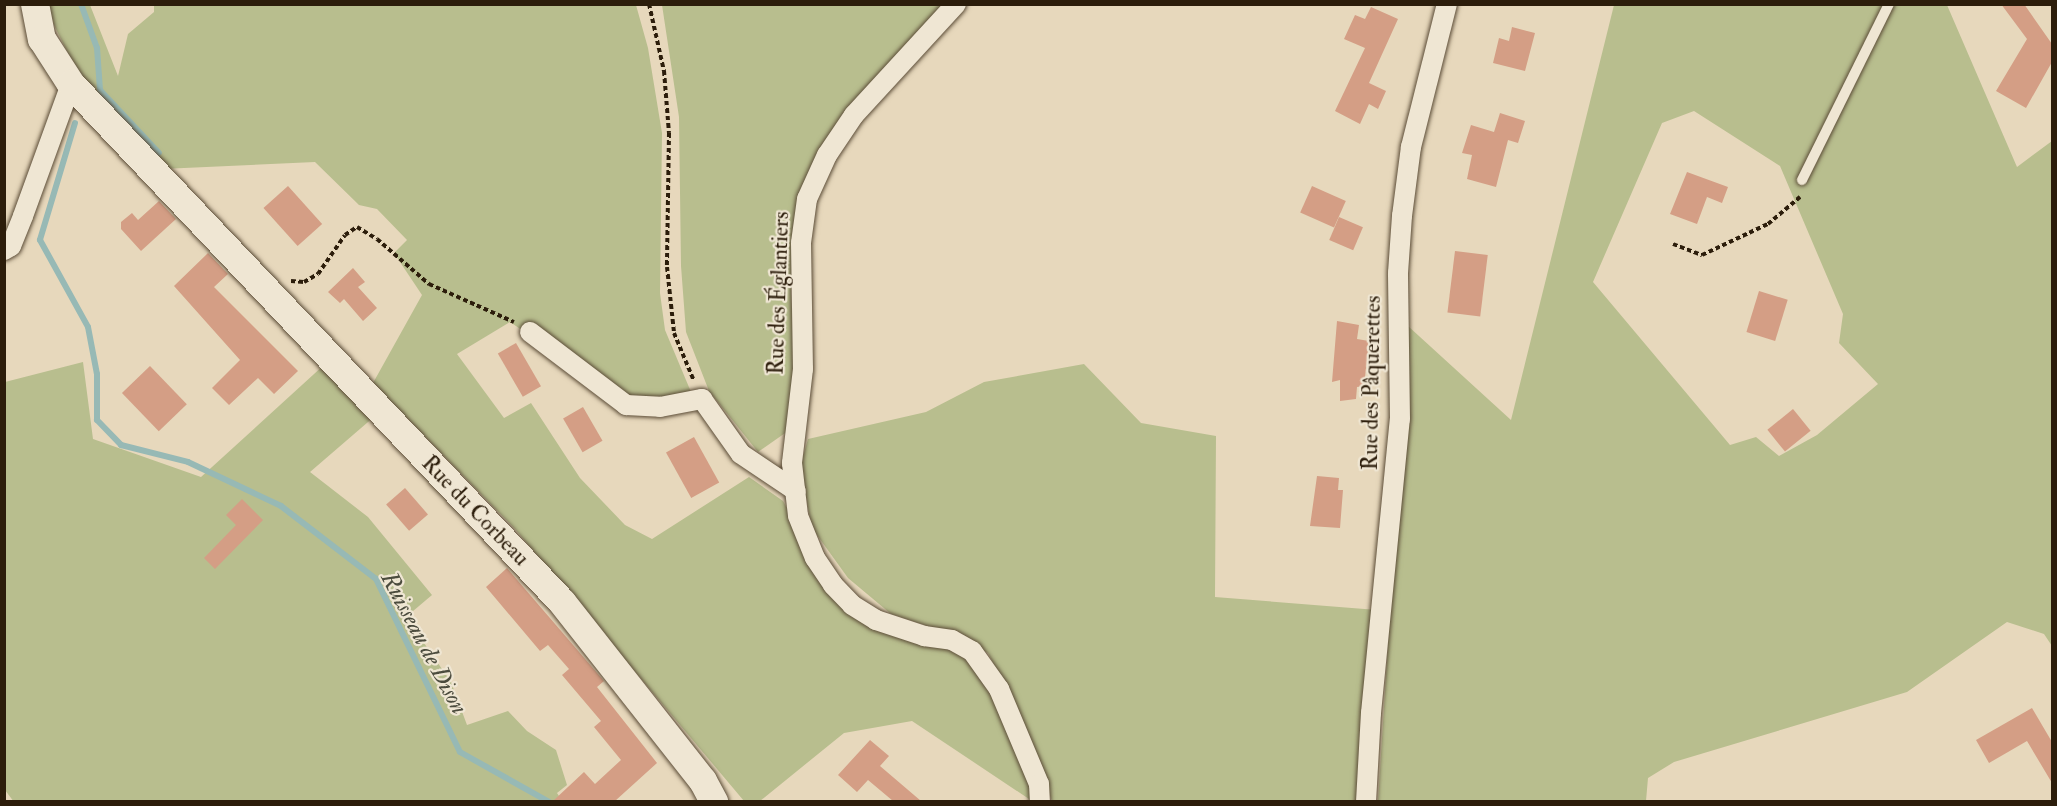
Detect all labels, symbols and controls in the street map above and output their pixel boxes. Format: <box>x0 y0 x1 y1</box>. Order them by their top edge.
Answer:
street label: Rue des Églantiers <box>763 211 795 375</box>
street label: Rue des Pâquerettes <box>1357 295 1387 471</box>
street label: Rue du Corbeau <box>416 450 534 572</box>
water label: Ruisseau de Dison <box>374 567 474 719</box>

